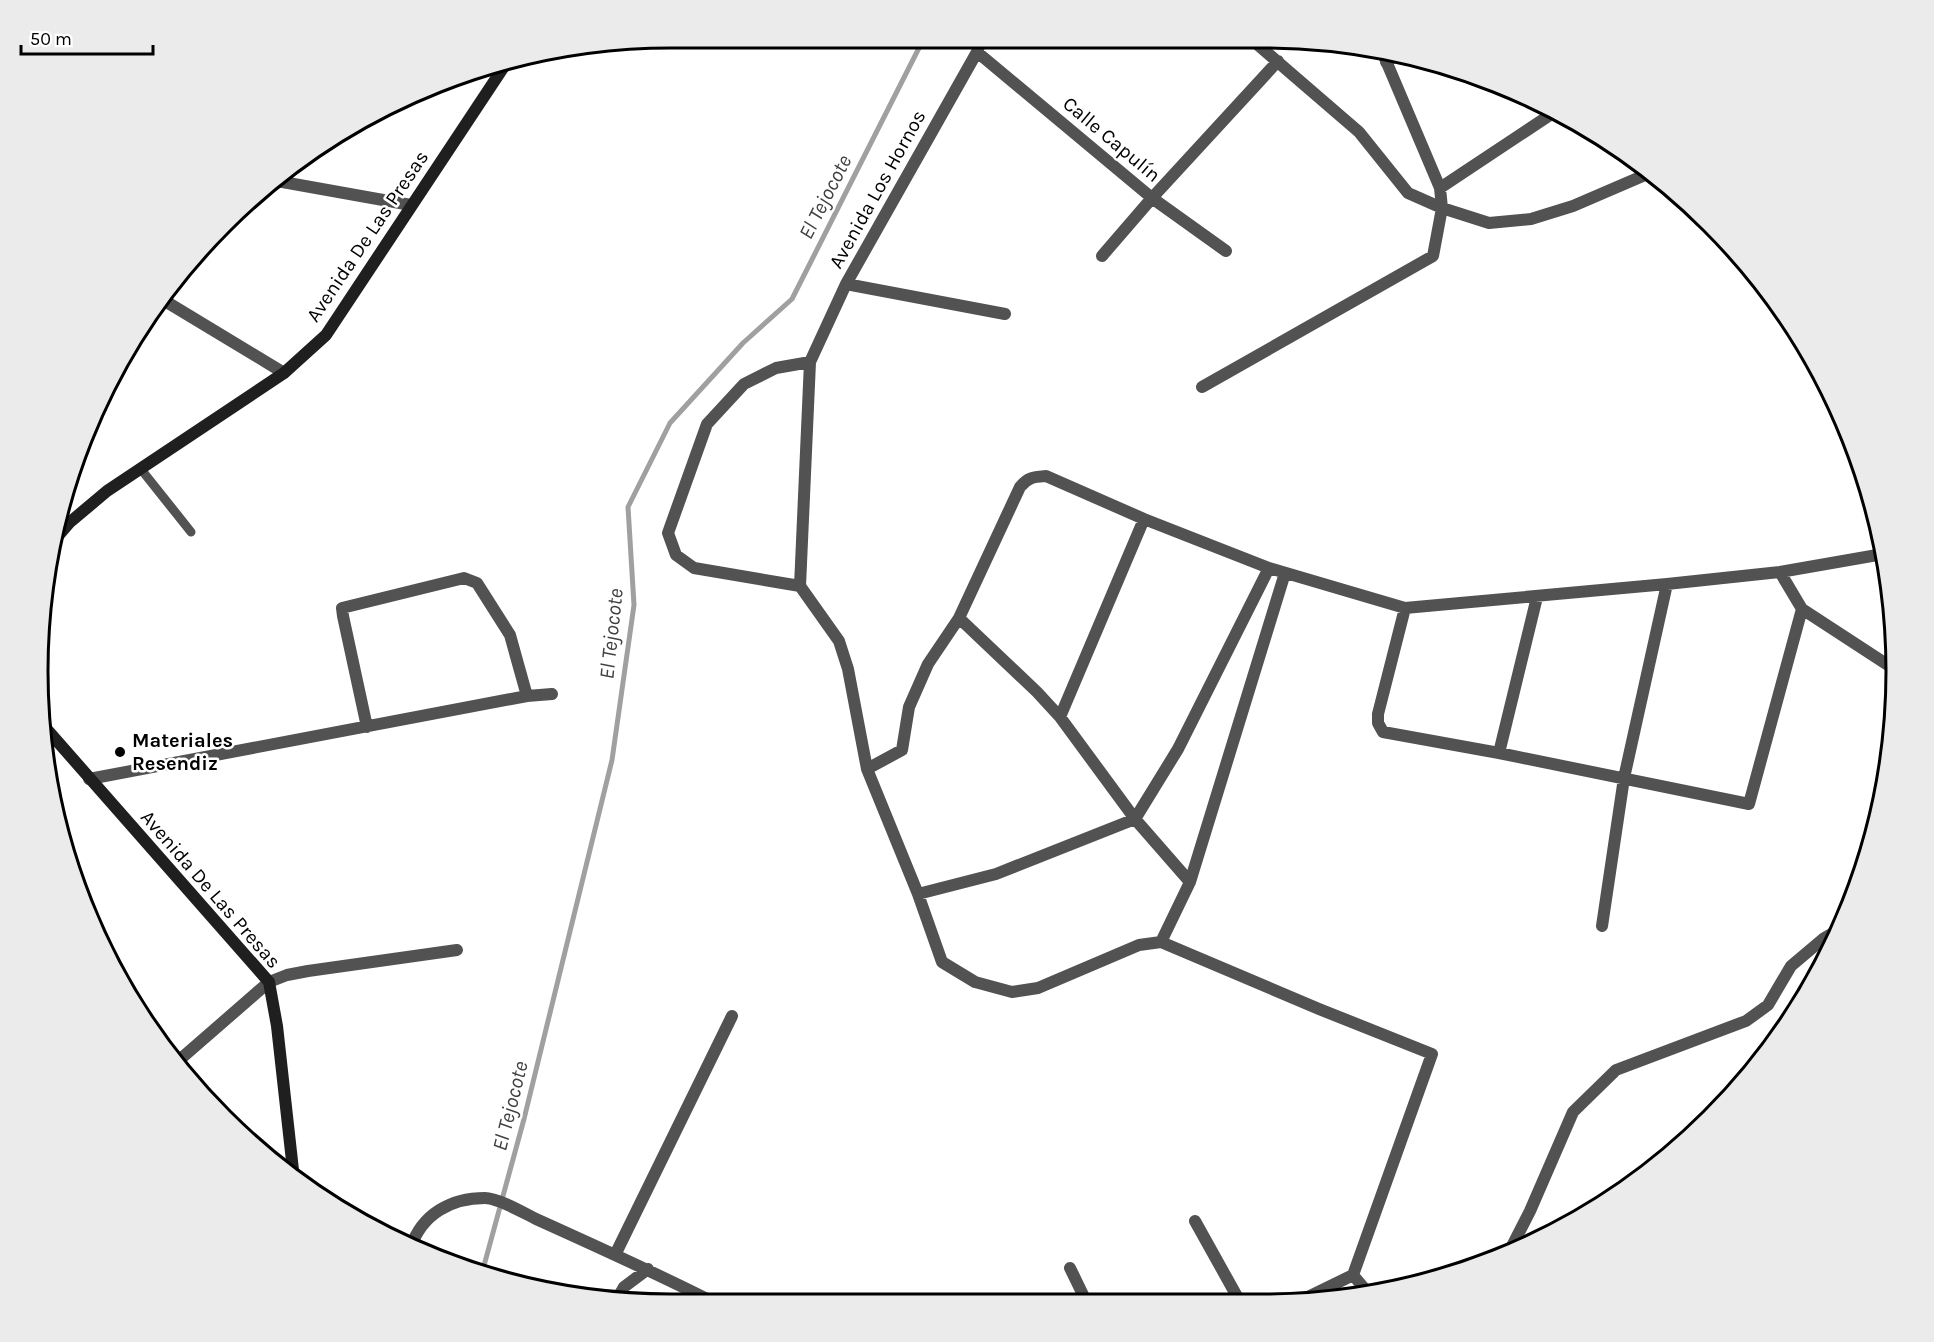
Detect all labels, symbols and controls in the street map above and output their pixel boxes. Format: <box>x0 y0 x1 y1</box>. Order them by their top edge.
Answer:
scale bar <box>21 18 153 56</box>
text: 50 m <box>30 28 72 50</box>
street label: Calle Capulín <box>1058 92 1165 187</box>
street label: Avenida Los Hornos <box>824 106 931 272</box>
street label: Avenida De Las Presas <box>302 146 433 326</box>
water label: El Tejocote <box>794 151 857 243</box>
water label: El Tejocote <box>594 587 628 681</box>
place label: Materiales Resendiz <box>132 729 233 775</box>
marker: Materiales Resendiz <box>113 745 127 759</box>
street label: Avenida De Las Presas <box>136 806 285 973</box>
water label: El Tejocote <box>487 1059 533 1153</box>

